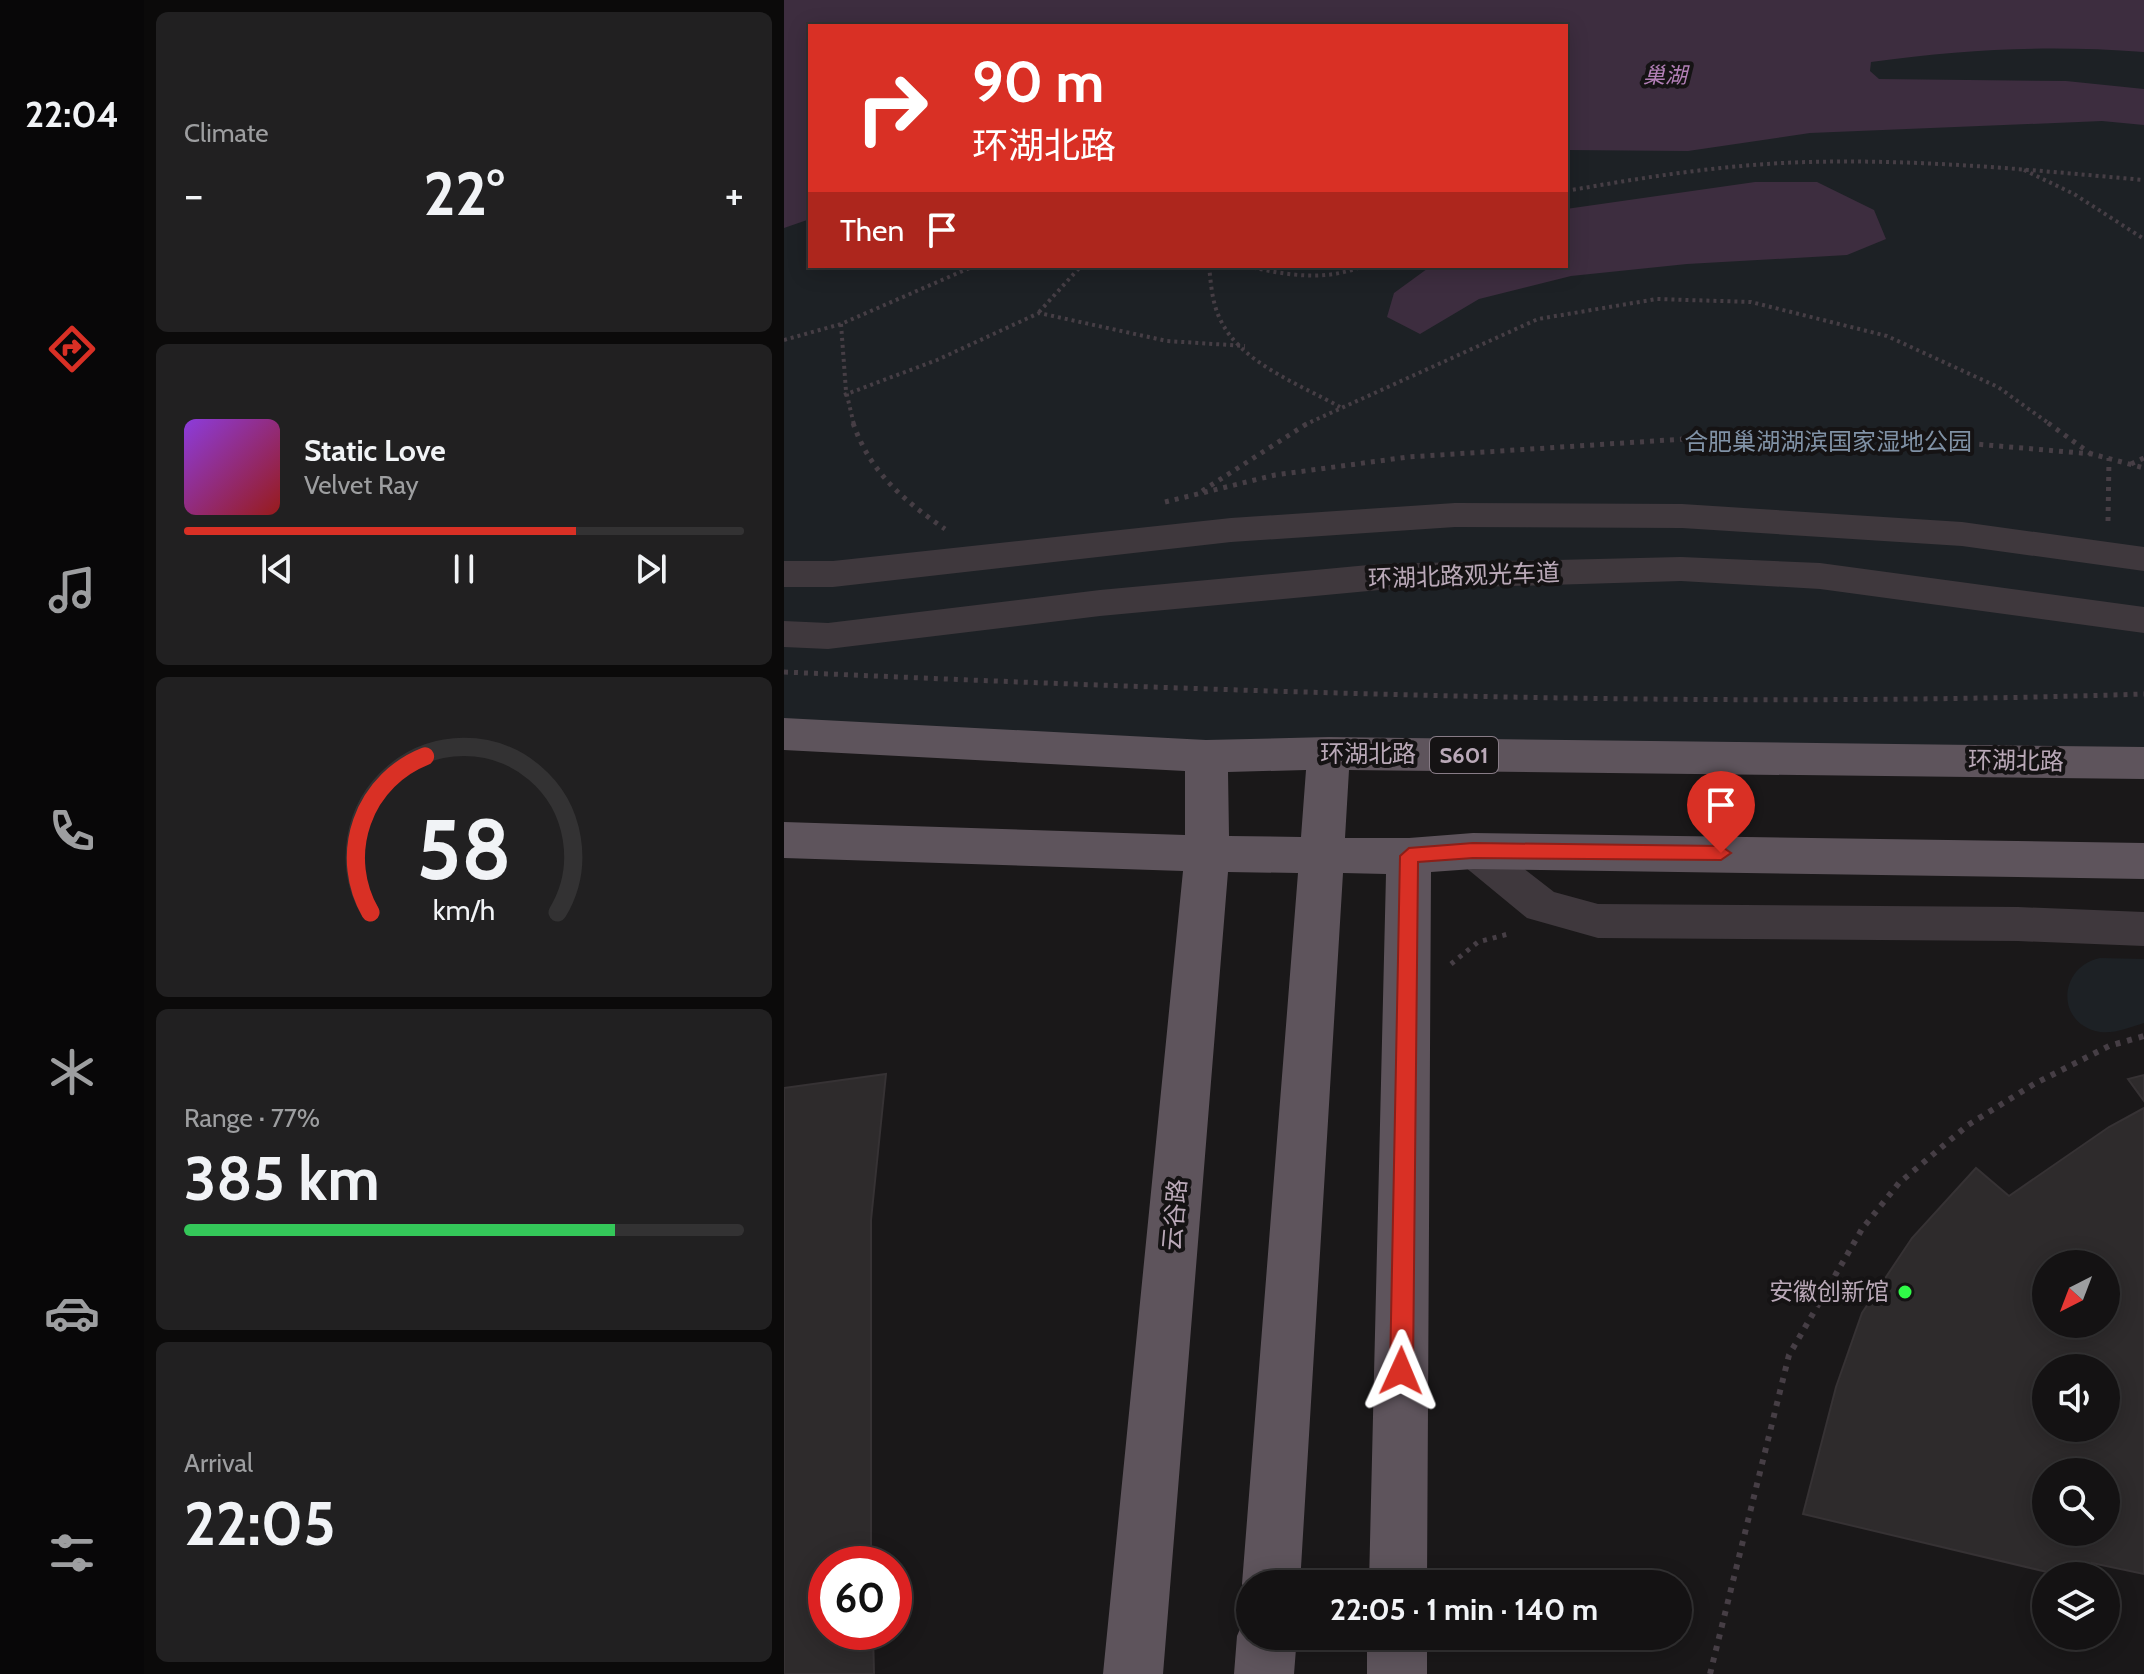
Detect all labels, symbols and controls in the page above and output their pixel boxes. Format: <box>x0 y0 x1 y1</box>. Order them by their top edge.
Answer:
text: 90 m <box>972 48 1104 116</box>
icon: right <box>840 56 944 160</box>
water label: 巢湖 <box>1643 62 1690 89</box>
text: 22:04 <box>25 92 119 136</box>
text: Climate <box>184 117 269 149</box>
text: 环湖北路 <box>972 123 1116 167</box>
text: 22° <box>424 157 504 230</box>
text: − <box>184 168 203 221</box>
text: + <box>725 168 744 221</box>
icon: arrive <box>920 208 964 252</box>
text: Then <box>840 212 904 249</box>
icon: directions <box>44 321 100 377</box>
park label: 合肥巢湖湖滨国家湿地公园 <box>1684 427 1972 456</box>
text: Static Love <box>304 432 446 469</box>
text: Velvet Ray <box>304 469 419 501</box>
icon: previous <box>255 547 299 591</box>
icon: pause <box>442 547 486 591</box>
icon: next <box>629 547 673 591</box>
street label: 环湖北路观光车道 <box>1368 558 1560 593</box>
icon: music <box>44 562 100 618</box>
road number: S601 <box>1430 737 1498 773</box>
street label: 环湖北路 <box>1320 739 1416 768</box>
street label: 环湖北路 <box>1968 745 2064 776</box>
pin <box>1687 771 1755 853</box>
icon: arrive <box>1699 783 1743 827</box>
text: 58 <box>417 799 511 900</box>
icon: phone <box>44 803 100 859</box>
text: km/h <box>433 892 495 927</box>
icon: climate <box>44 1044 100 1100</box>
text: Range · 77% <box>184 1102 320 1134</box>
text: 385 km <box>184 1142 380 1215</box>
street label: 云谷路 <box>1157 1178 1192 1252</box>
north arrow <box>2032 1250 2120 1338</box>
map controls <box>2032 1250 2120 1650</box>
place label: 安徽创新馆 <box>1769 1277 1889 1306</box>
marker: 安徽创新馆 <box>1896 1283 1914 1301</box>
icon: car <box>44 1285 100 1341</box>
position arrow <box>1359 1329 1443 1413</box>
button: sound <box>2032 1354 2120 1442</box>
text: Arrival <box>184 1447 253 1479</box>
button: search <box>2032 1458 2120 1546</box>
text: 22:05 <box>184 1487 335 1560</box>
icon: filters <box>44 1525 100 1581</box>
speed limit sign: 60 <box>808 1546 912 1650</box>
button: layers <box>2032 1562 2120 1650</box>
text: 22:05 · 1 min · 140 m <box>1330 1591 1598 1628</box>

